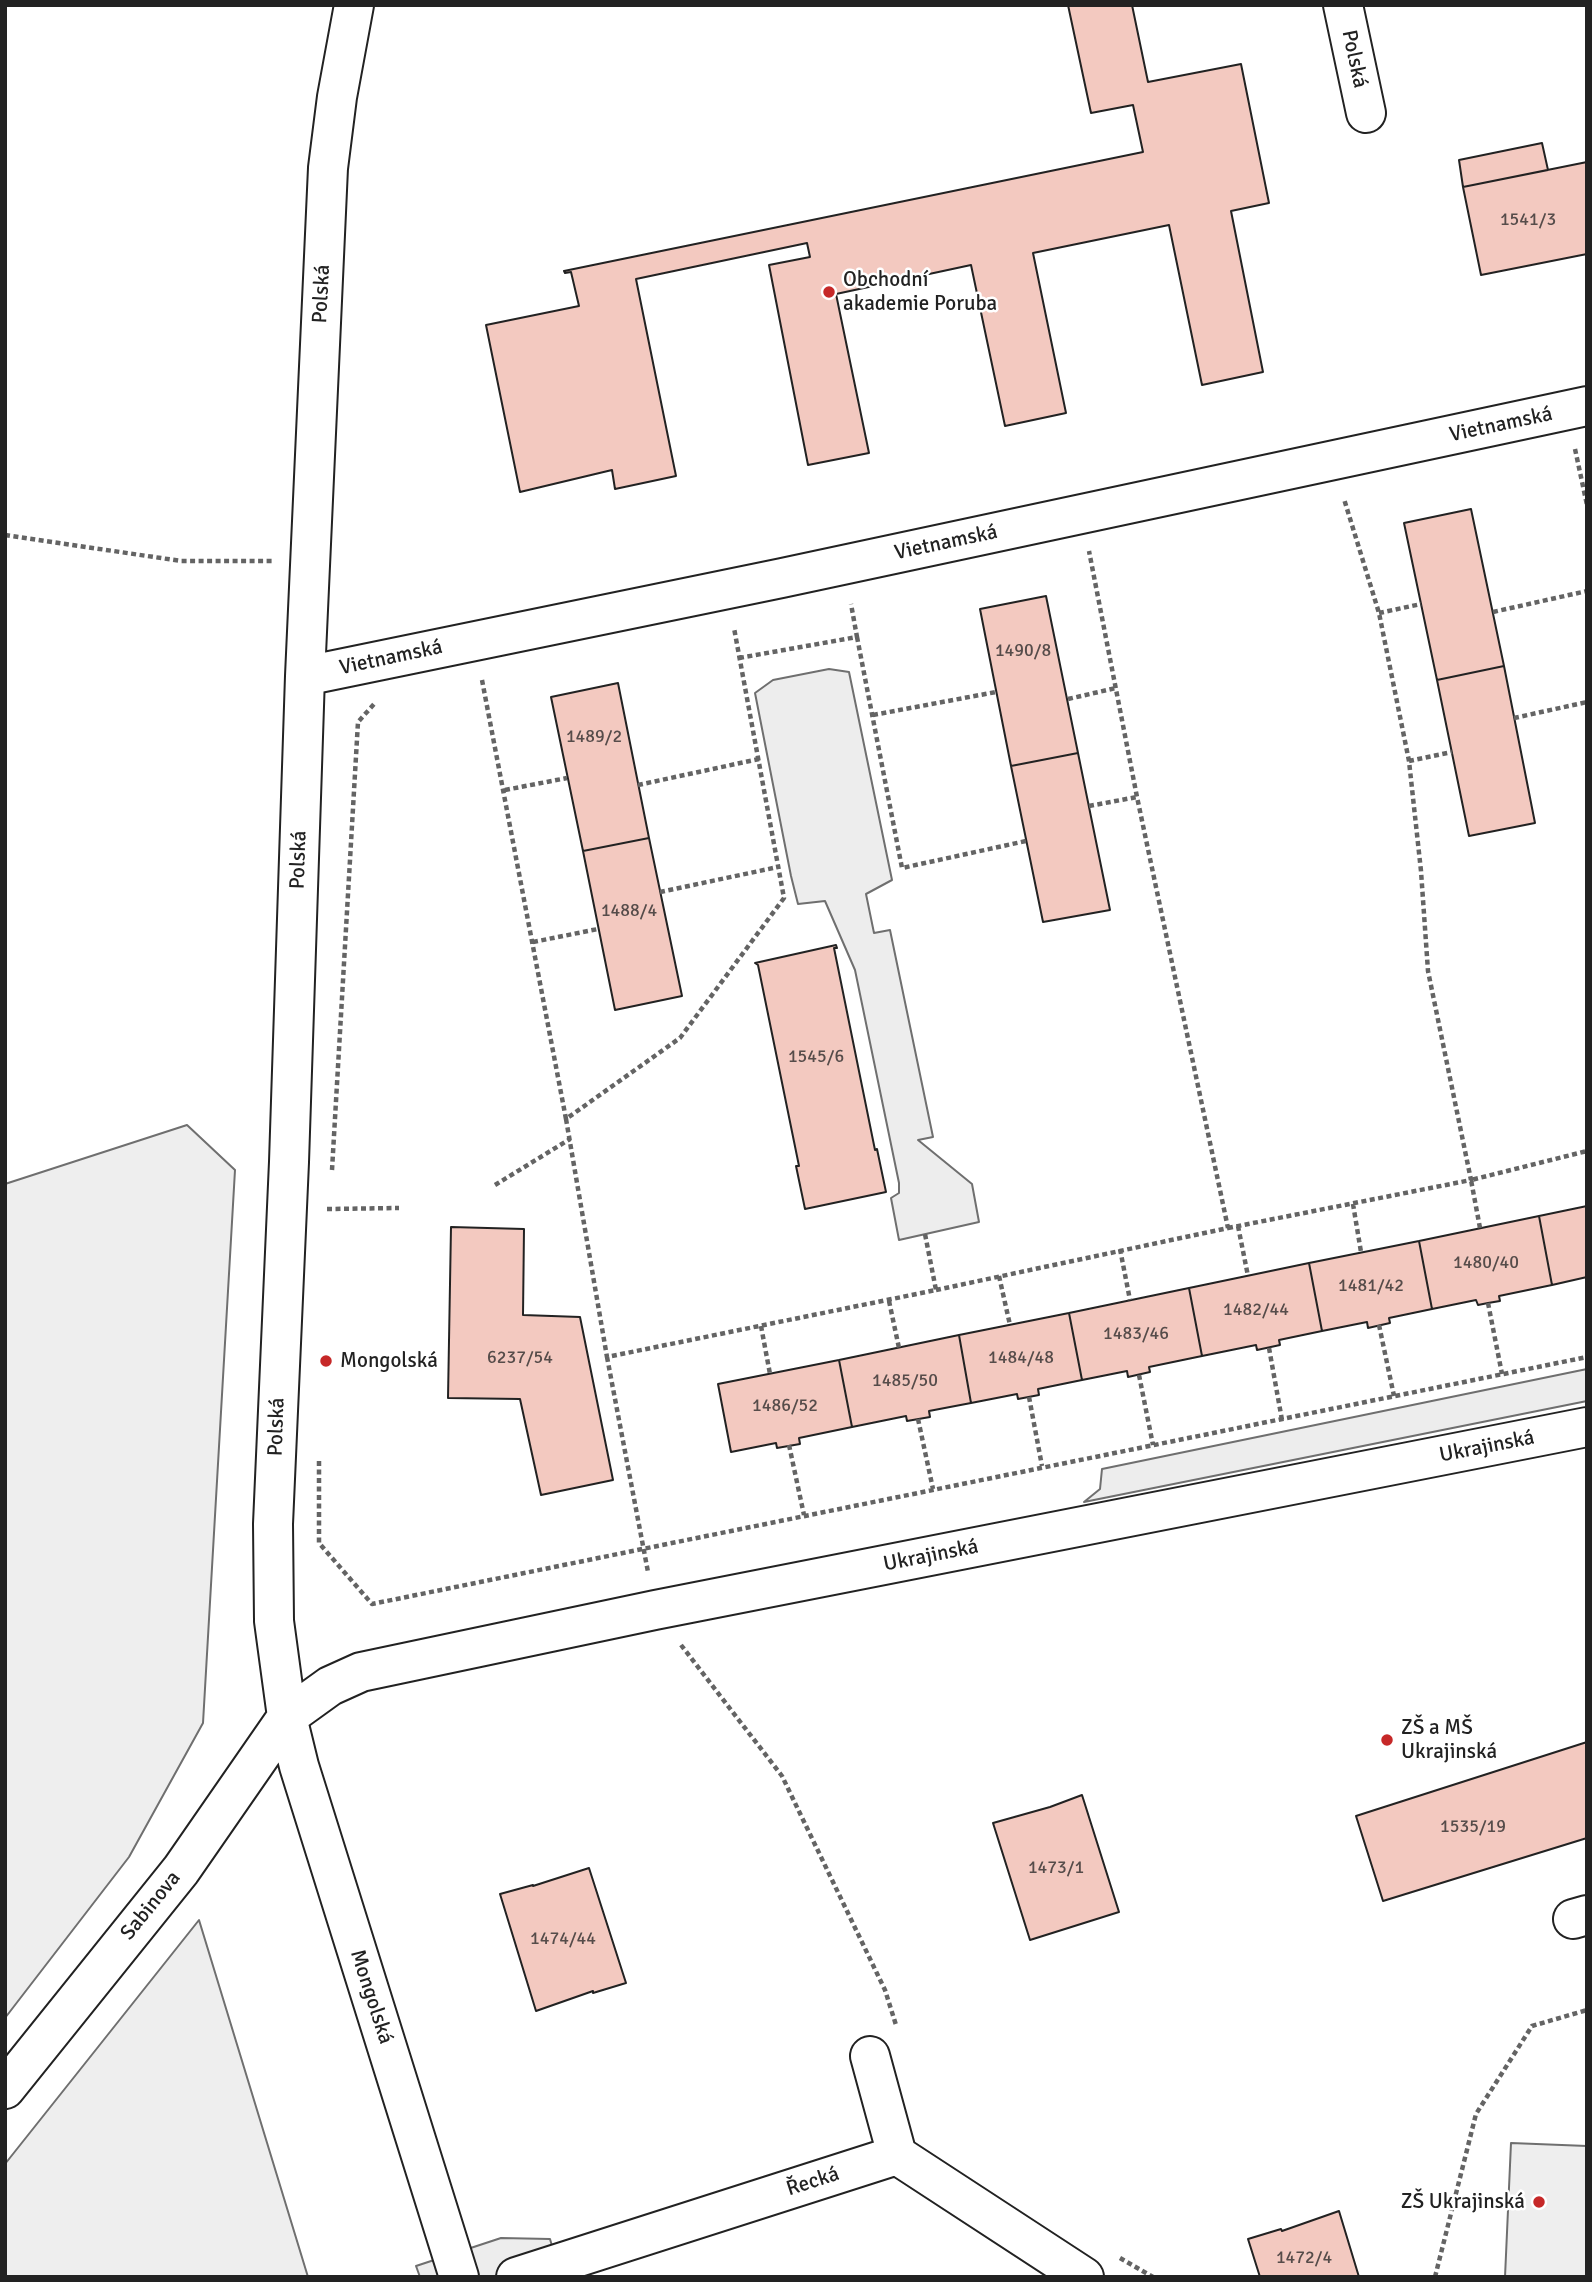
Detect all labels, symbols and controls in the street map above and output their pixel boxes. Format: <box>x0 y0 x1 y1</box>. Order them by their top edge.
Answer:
street label: Polská <box>1336 28 1372 90</box>
house number: 1541/3 <box>1500 209 1556 231</box>
street label: Polská <box>308 264 336 324</box>
place label: Obchodní akademie Poruba <box>843 267 997 317</box>
marker: Obchodní akademie Poruba <box>821 284 837 300</box>
street label: Vietnamská <box>1447 402 1555 448</box>
street label: Vietnamská <box>892 520 1000 566</box>
street label: Vietnamská <box>337 635 445 681</box>
house number: 1490/8 <box>995 640 1051 662</box>
house number: 1489/2 <box>566 726 622 748</box>
street label: Polská <box>285 830 313 890</box>
house number: 1488/4 <box>601 900 657 922</box>
house number: 1545/6 <box>788 1046 844 1068</box>
house number: 1480/40 <box>1453 1252 1519 1274</box>
house number: 1481/42 <box>1338 1275 1404 1297</box>
house number: 1482/44 <box>1223 1299 1289 1321</box>
house number: 1483/46 <box>1103 1323 1169 1345</box>
house number: 6237/54 <box>487 1347 553 1369</box>
house number: 1484/48 <box>988 1347 1054 1369</box>
place label: Mongolská <box>340 1348 438 1374</box>
marker: Mongolská <box>318 1353 334 1369</box>
house number: 1485/50 <box>872 1370 938 1392</box>
house number: 1486/52 <box>752 1395 818 1417</box>
street label: Polská <box>263 1397 291 1457</box>
street label: Ukrajinská <box>1437 1425 1537 1469</box>
street label: Ukrajinská <box>881 1534 981 1578</box>
place label: ZŠ a MŠ Ukrajinská <box>1401 1715 1497 1765</box>
marker: ZŠ a MŠ Ukrajinská <box>1379 1732 1395 1748</box>
house number: 1535/19 <box>1440 1816 1506 1838</box>
house number: 1473/1 <box>1028 1857 1084 1879</box>
street label: Sabinova <box>116 1866 186 1946</box>
house number: 1474/44 <box>530 1928 596 1950</box>
street label: Mongolská <box>344 1947 398 2047</box>
street label: Řecká <box>783 2162 843 2202</box>
place label: ZŠ Ukrajinská <box>1401 2189 1525 2215</box>
marker: ZŠ Ukrajinská <box>1531 2194 1547 2210</box>
house number: 1472/4 <box>1276 2247 1332 2269</box>

